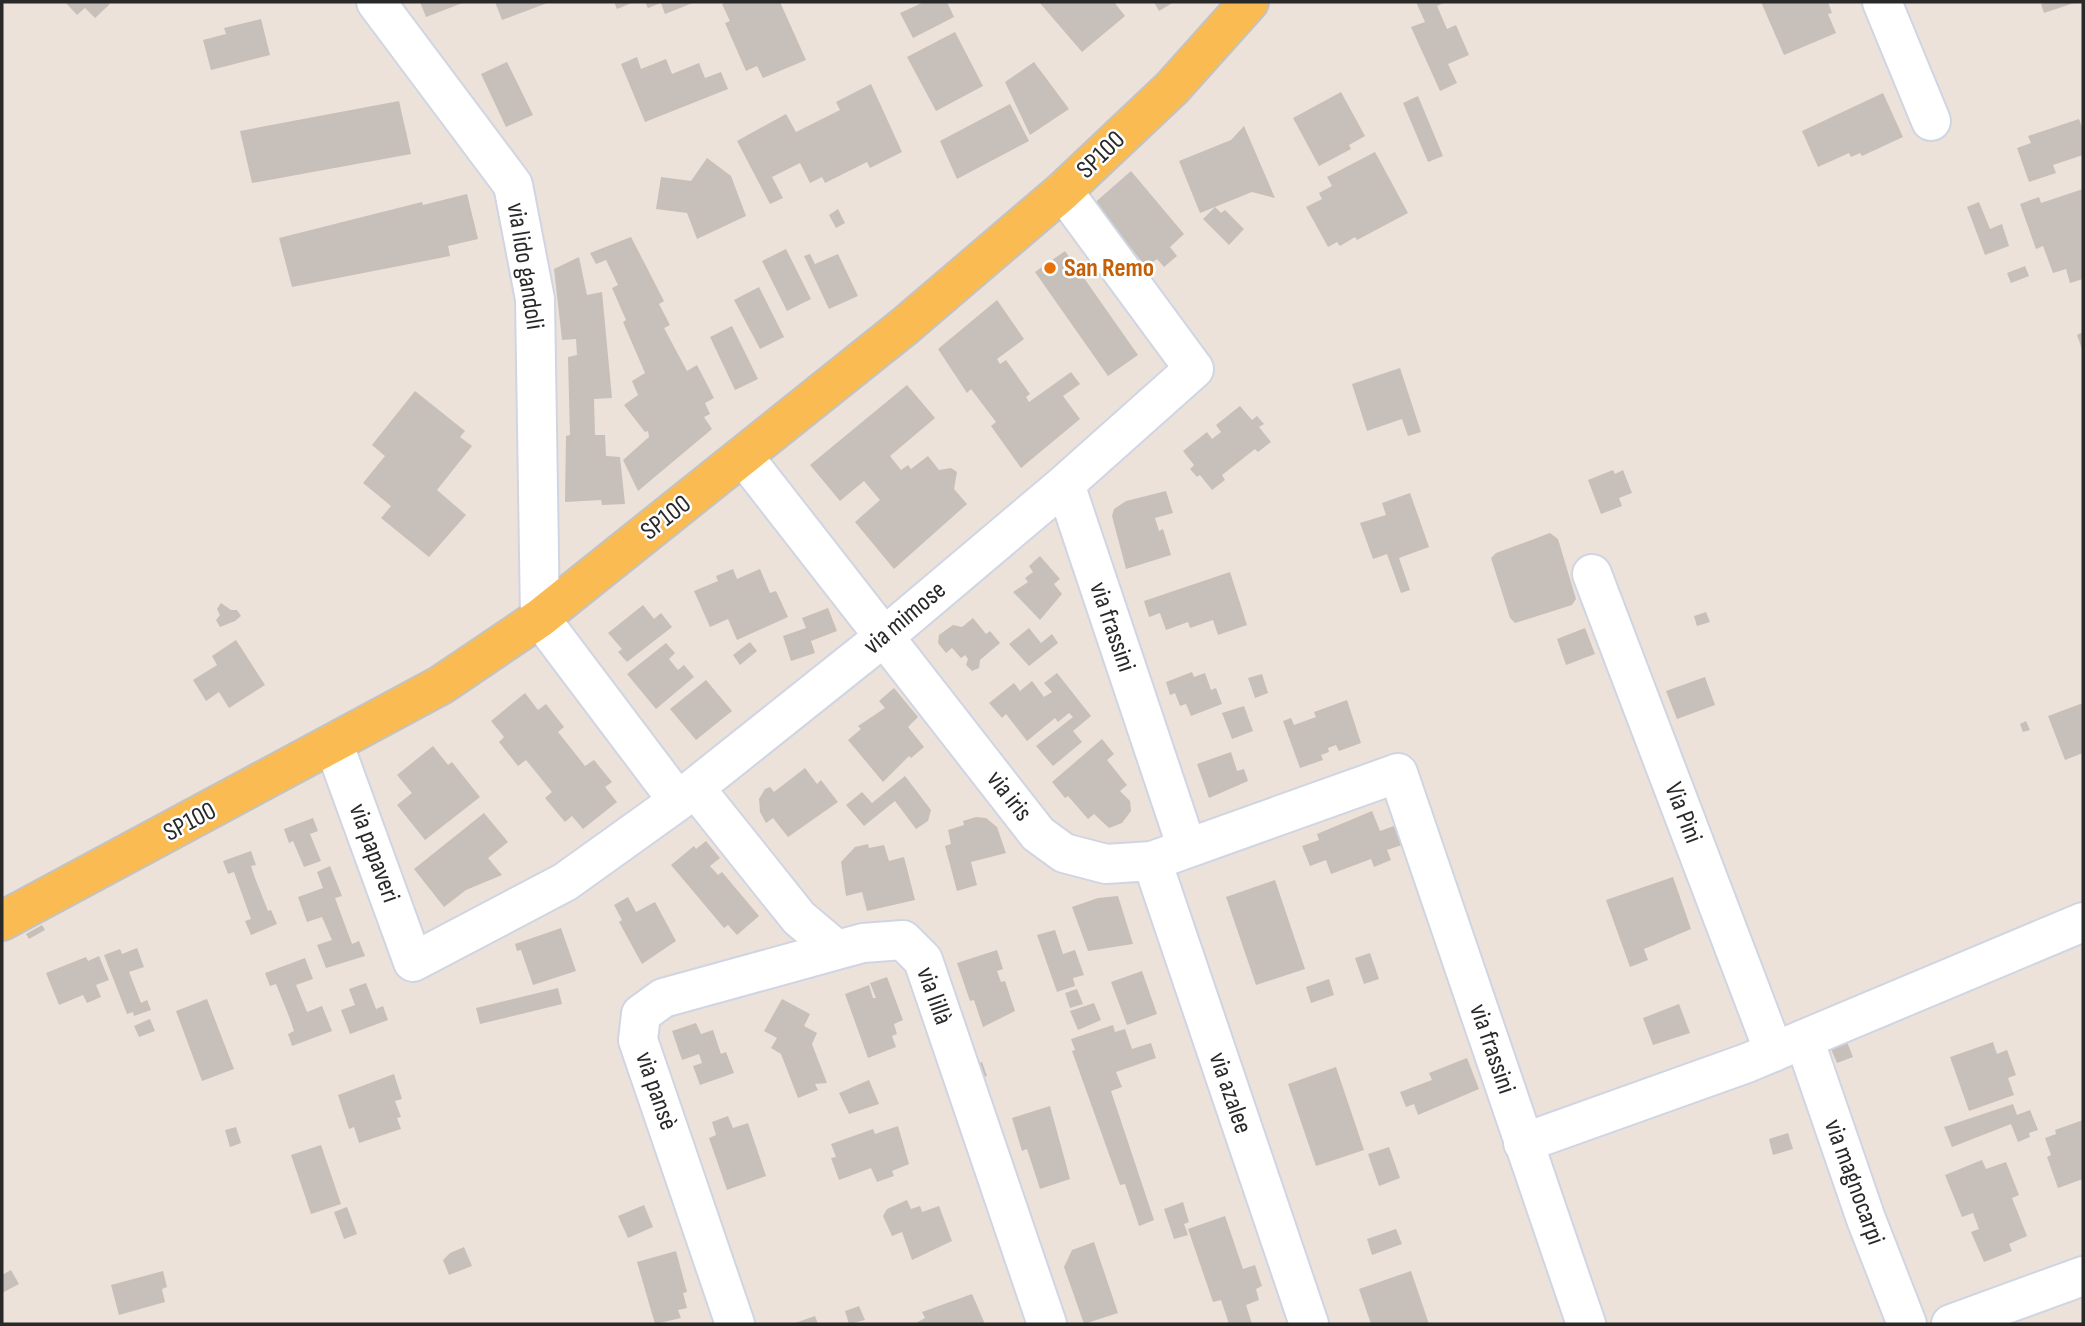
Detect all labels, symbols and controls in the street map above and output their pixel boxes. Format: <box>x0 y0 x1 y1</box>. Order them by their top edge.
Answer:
street label: SP100 <box>1070 125 1132 185</box>
street label: via lido gandoli <box>500 200 550 332</box>
place label: San Remo <box>1064 253 1154 284</box>
marker: San Remo <box>1042 260 1058 276</box>
street label: SP100 <box>635 489 697 547</box>
street label: via mimose <box>858 575 952 661</box>
street label: via frassini <box>1082 578 1142 676</box>
street label: via iris <box>980 765 1038 827</box>
street label: Via Pini <box>1657 778 1709 848</box>
street label: SP100 <box>158 795 222 849</box>
street label: via papaveri <box>342 799 406 907</box>
street label: via lillà <box>909 963 959 1029</box>
street label: via frassini <box>1462 1000 1522 1098</box>
street label: via pansè <box>628 1048 684 1134</box>
street label: via azalee <box>1202 1048 1258 1138</box>
street label: via magnocarpi <box>1817 1115 1891 1249</box>

